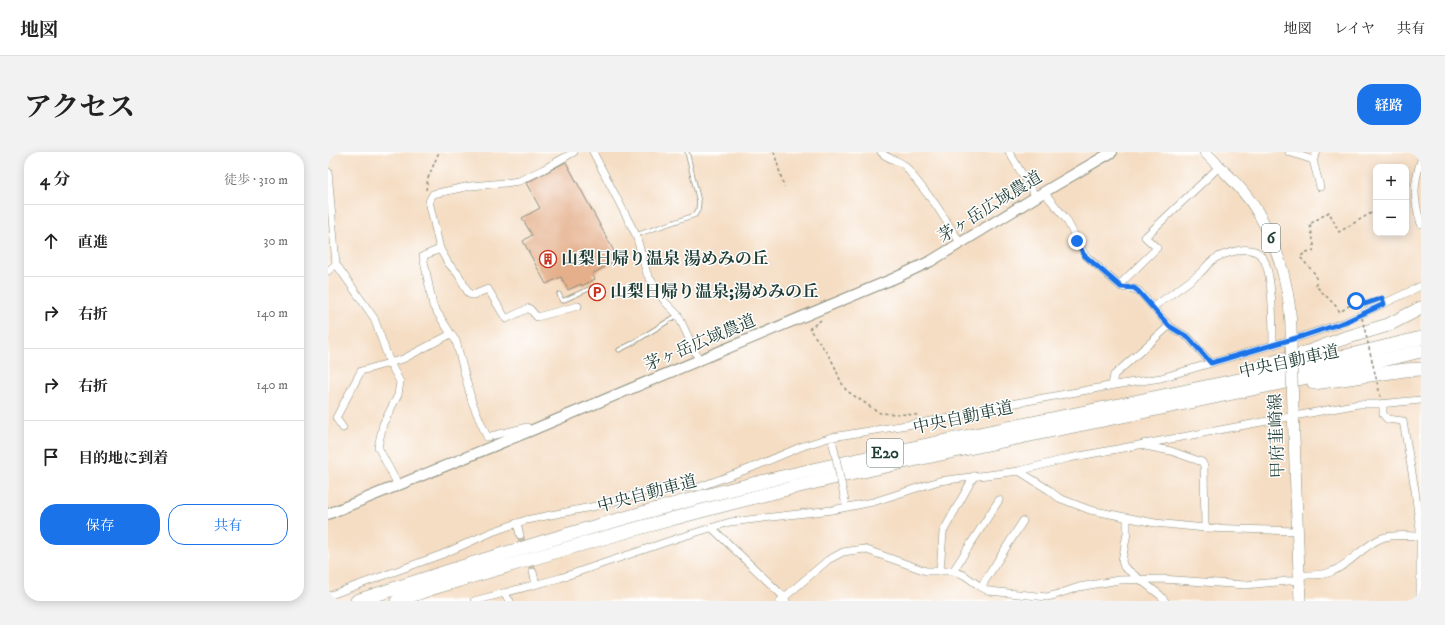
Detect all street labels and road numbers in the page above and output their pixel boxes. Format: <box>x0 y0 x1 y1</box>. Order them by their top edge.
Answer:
street label: 茅ヶ岳広域農道 <box>934 166 1046 248</box>
road number: 6 <box>1262 224 1280 252</box>
street label: 茅ヶ岳広域農道 <box>641 310 759 376</box>
street label: 中央自動車道 <box>1237 341 1341 383</box>
street label: 甲府韮崎線 <box>1265 393 1289 479</box>
street label: 中央自動車道 <box>911 397 1015 439</box>
road number: E20 <box>867 439 903 467</box>
street label: 中央自動車道 <box>595 470 699 518</box>

